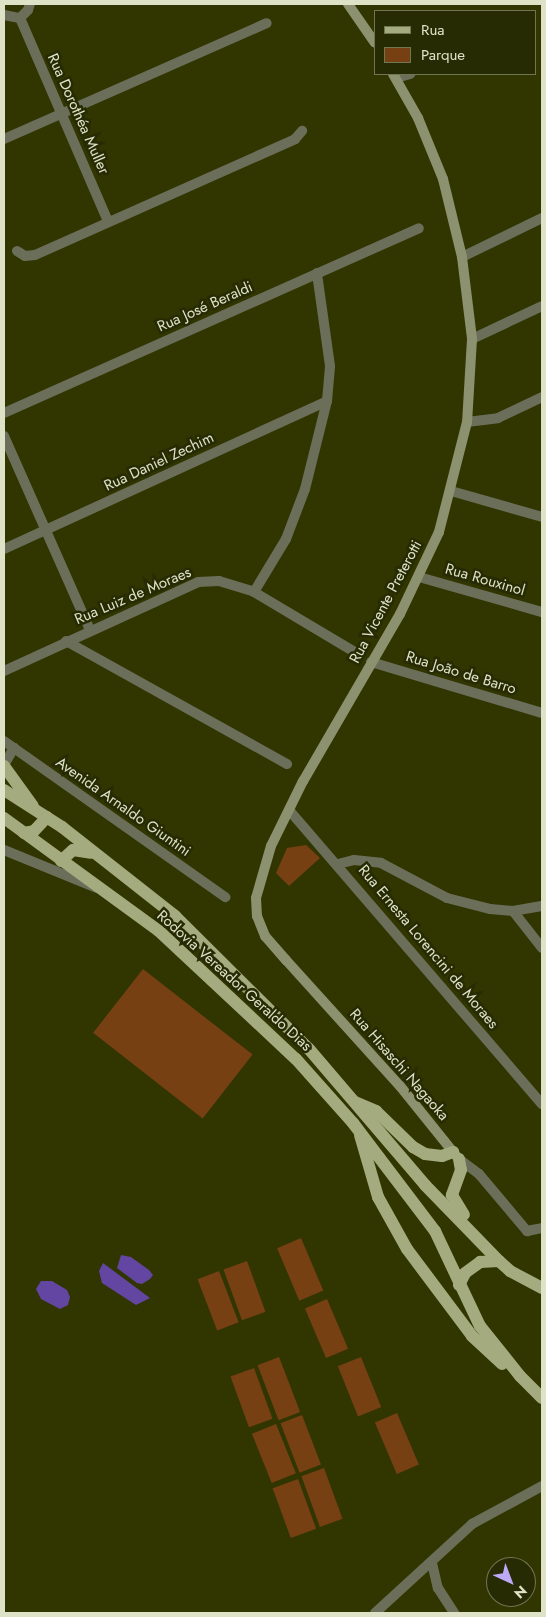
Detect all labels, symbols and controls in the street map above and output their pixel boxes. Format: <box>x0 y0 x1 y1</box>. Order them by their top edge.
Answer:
legend <box>374 10 536 75</box>
text: Rua <box>421 19 445 41</box>
text: Parque <box>421 44 465 66</box>
street label: Rua Dorothéa Muller <box>43 51 113 177</box>
street label: Rua José Beraldi <box>155 278 255 336</box>
street label: Rua Daniel Zechim <box>101 429 217 495</box>
street label: Rua Vicente Preterotti <box>346 538 426 666</box>
street label: Rua Rouxinol <box>443 560 527 600</box>
street label: Rua Luiz de Moraes <box>72 563 194 629</box>
street label: Rua João de Barro <box>404 648 518 698</box>
street label: Avenida Arnaldo Giuntini <box>52 754 194 860</box>
street label: Rua Ernesta Lorencini de Moraes <box>354 861 502 1033</box>
street label: Rodovia Vereador Geraldo Dias <box>153 907 315 1055</box>
street label: Rua Hisaschi Nagaoka <box>346 1006 452 1124</box>
north arrow <box>486 1557 536 1607</box>
text: N <box>510 1581 531 1603</box>

